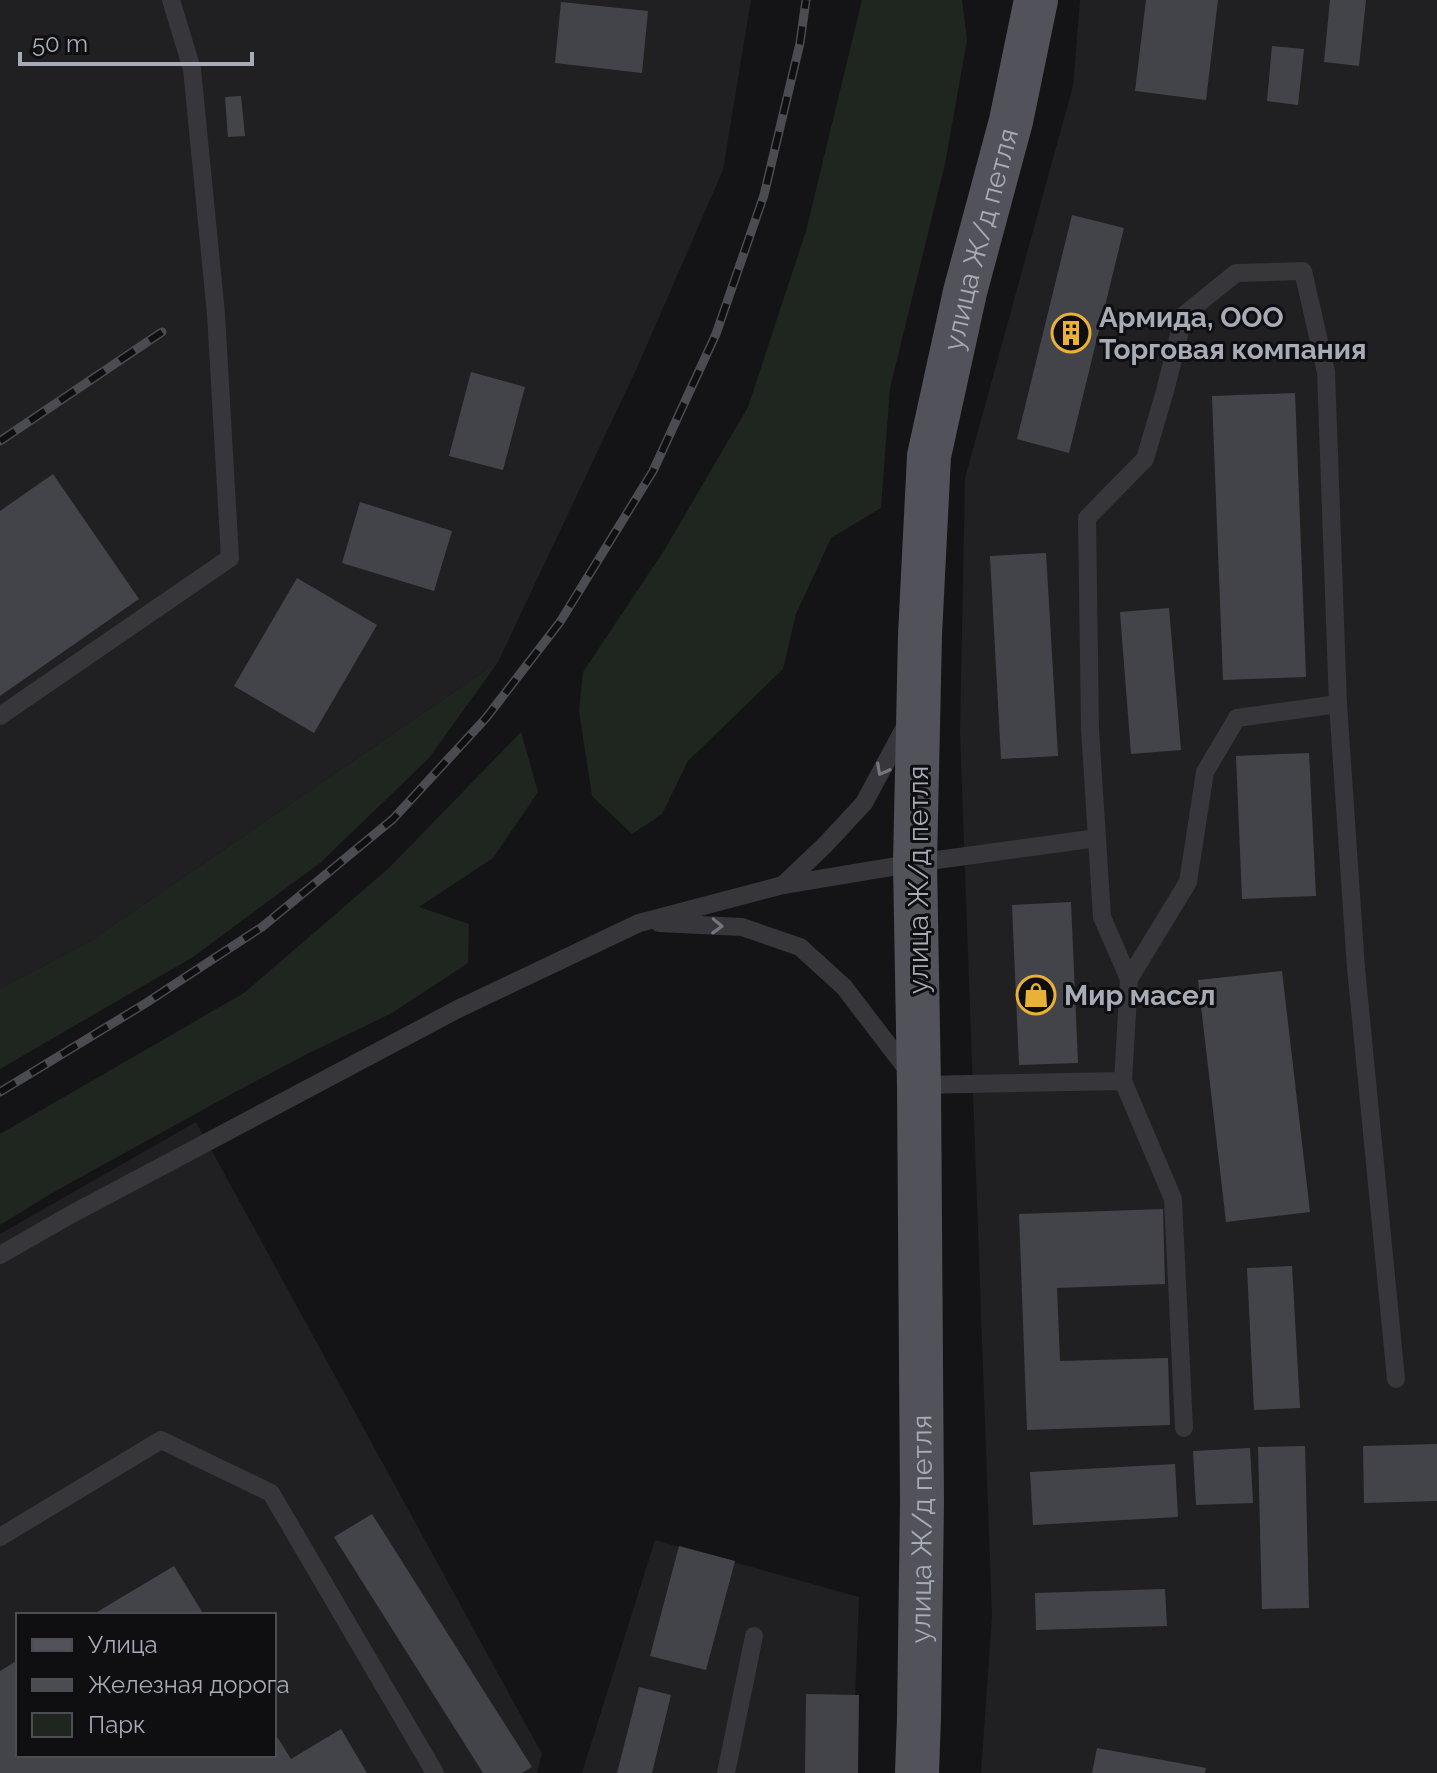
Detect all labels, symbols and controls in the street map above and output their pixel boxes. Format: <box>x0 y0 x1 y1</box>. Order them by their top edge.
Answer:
scale bar <box>20 16 252 66</box>
text: 50 m <box>32 29 88 58</box>
street label: улица Ж/д петля <box>936 125 1025 354</box>
place label: Армида, ООО Торговая компания <box>1099 301 1367 366</box>
building icon: Армида, ООО Торговая компания <box>1050 312 1092 354</box>
one-way arrow <box>876 762 891 777</box>
street label: улица Ж/д петля <box>902 766 935 994</box>
one-way arrow <box>711 917 724 934</box>
shop icon: Мир масел <box>1015 974 1057 1016</box>
place label: Мир масел <box>1064 979 1215 1012</box>
street label: улица Ж/д петля <box>904 1415 939 1643</box>
legend <box>16 1613 276 1757</box>
text: Улица <box>88 1630 158 1659</box>
text: Железная дорога <box>88 1670 289 1699</box>
text: Парк <box>88 1710 146 1739</box>

